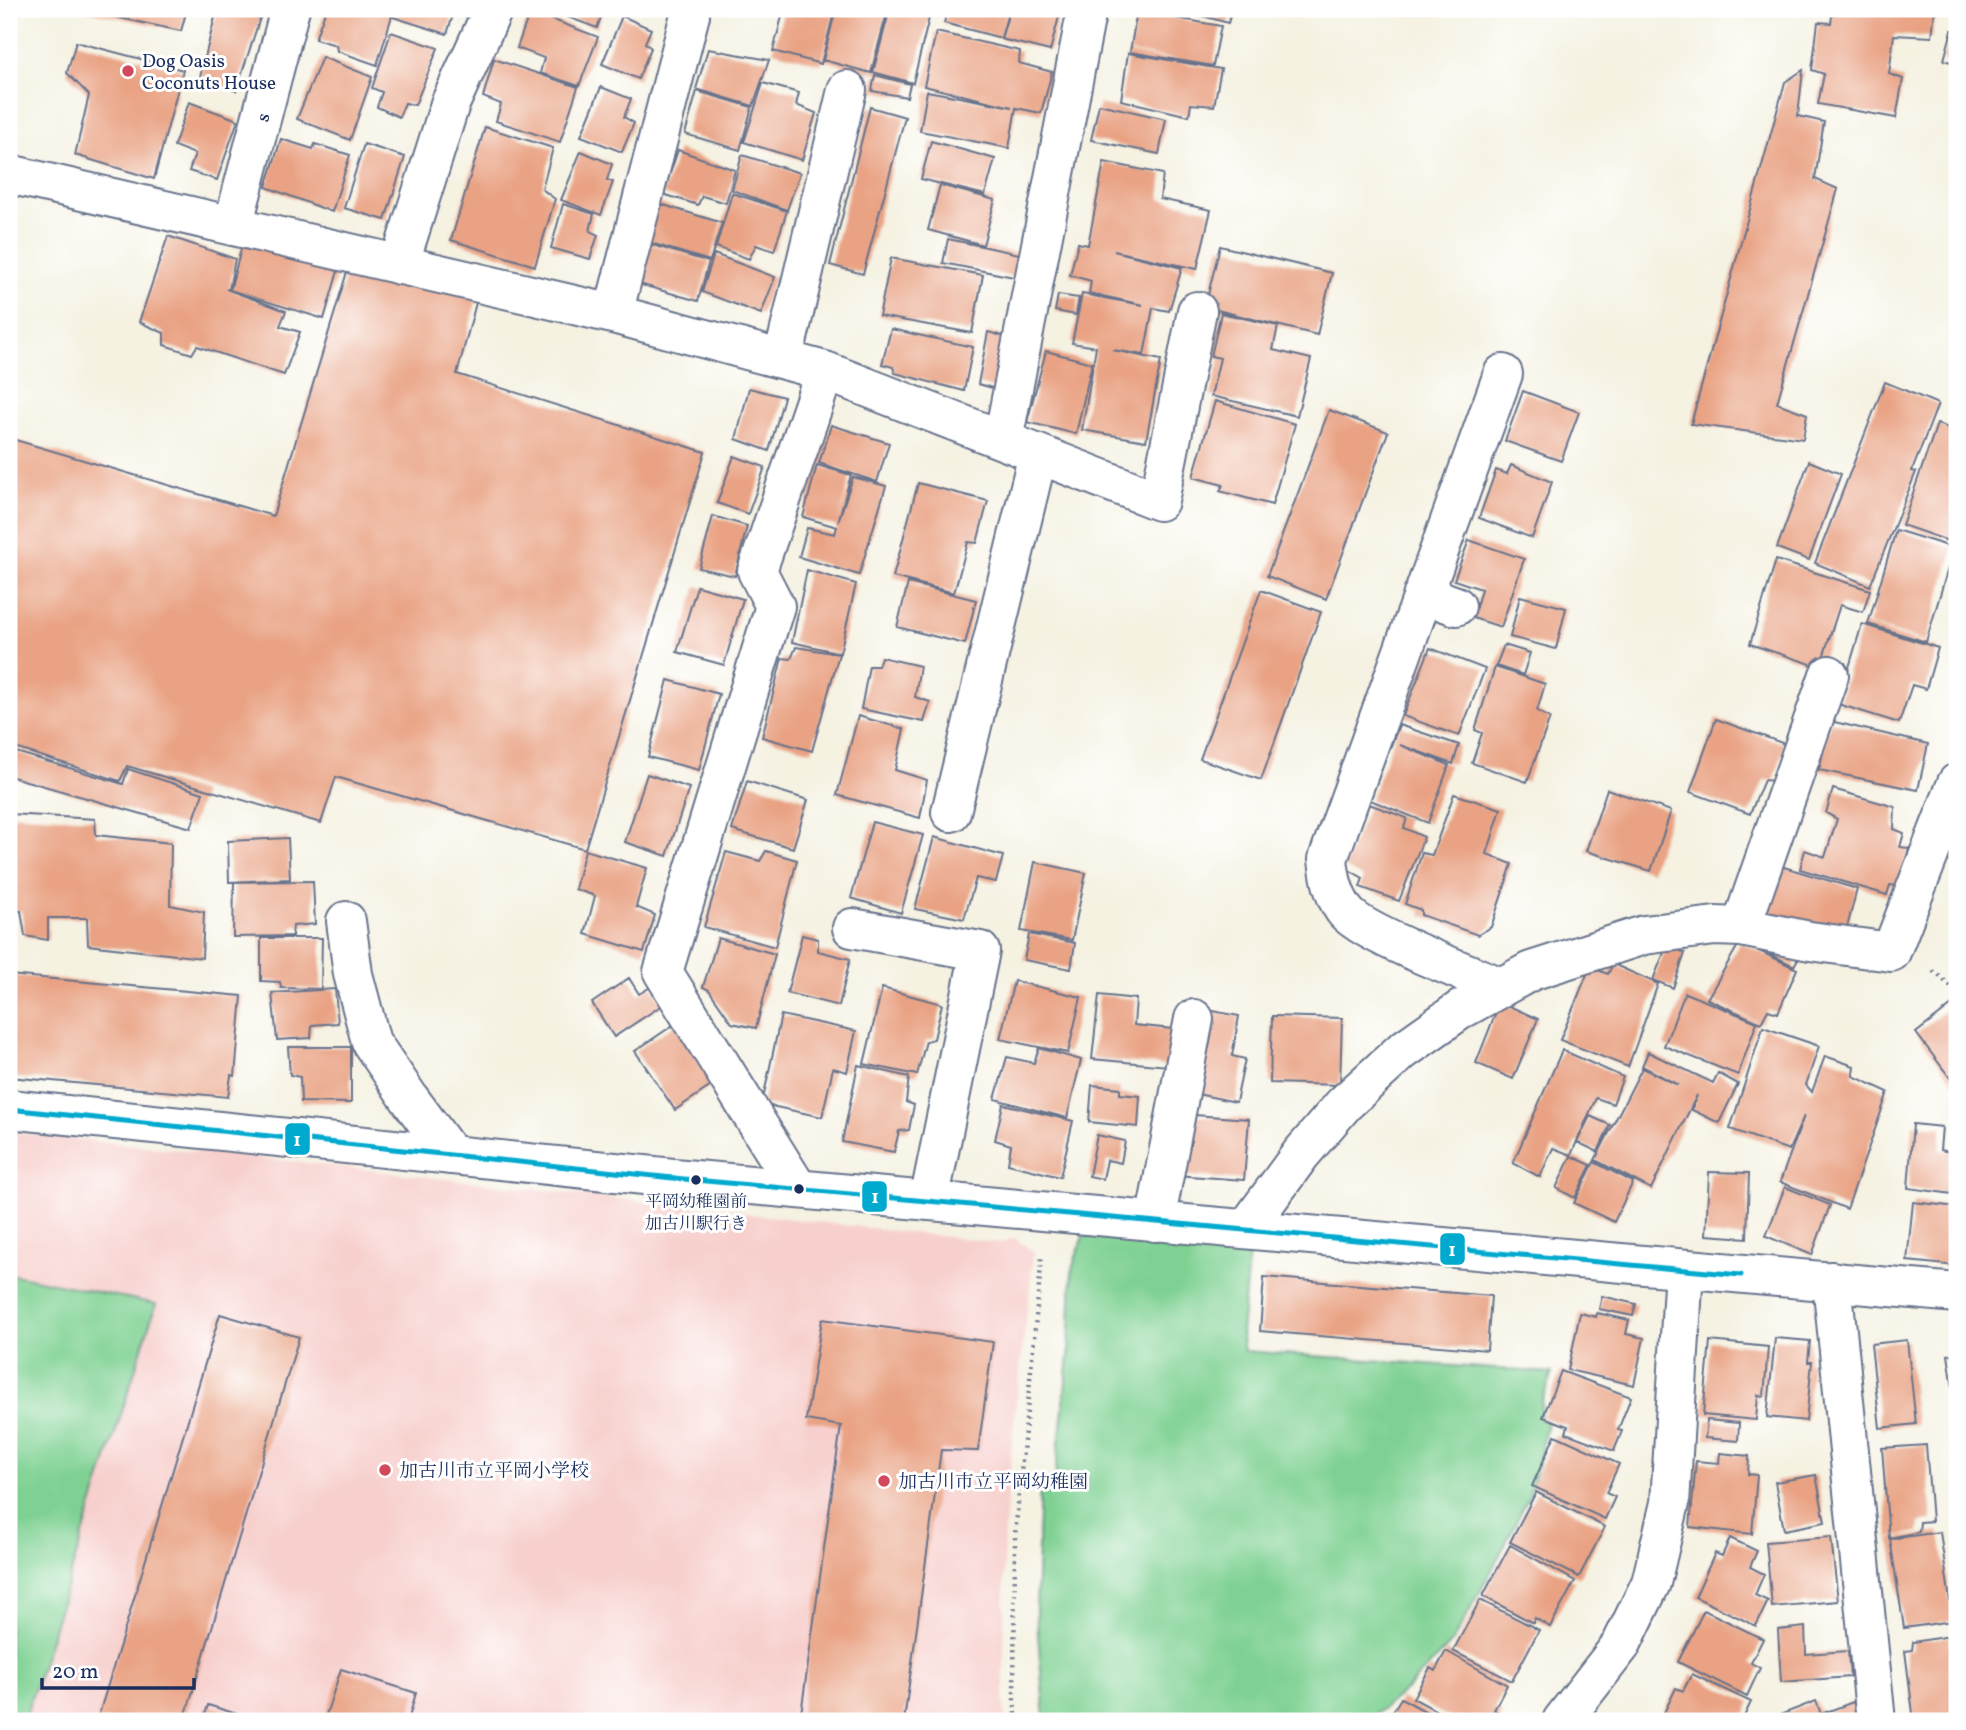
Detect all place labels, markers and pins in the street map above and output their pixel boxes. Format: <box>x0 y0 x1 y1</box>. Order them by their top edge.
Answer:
place label: Dog Oasis Coconuts House <box>142 49 276 97</box>
marker: Dog Oasis Coconuts House <box>120 63 136 79</box>
marker: 平岡幼稚園前 加古川駅行き <box>689 1173 703 1187</box>
unlabelled marker <box>792 1182 806 1196</box>
place label: 平岡幼稚園前 加古川駅行き <box>645 1191 747 1236</box>
place label: 加古川市立平岡小学校 <box>399 1459 589 1485</box>
marker: 加古川市立平岡小学校 <box>377 1462 393 1478</box>
place label: 加古川市立平岡幼稚園 <box>898 1470 1088 1496</box>
marker: 加古川市立平岡幼稚園 <box>876 1473 892 1489</box>

